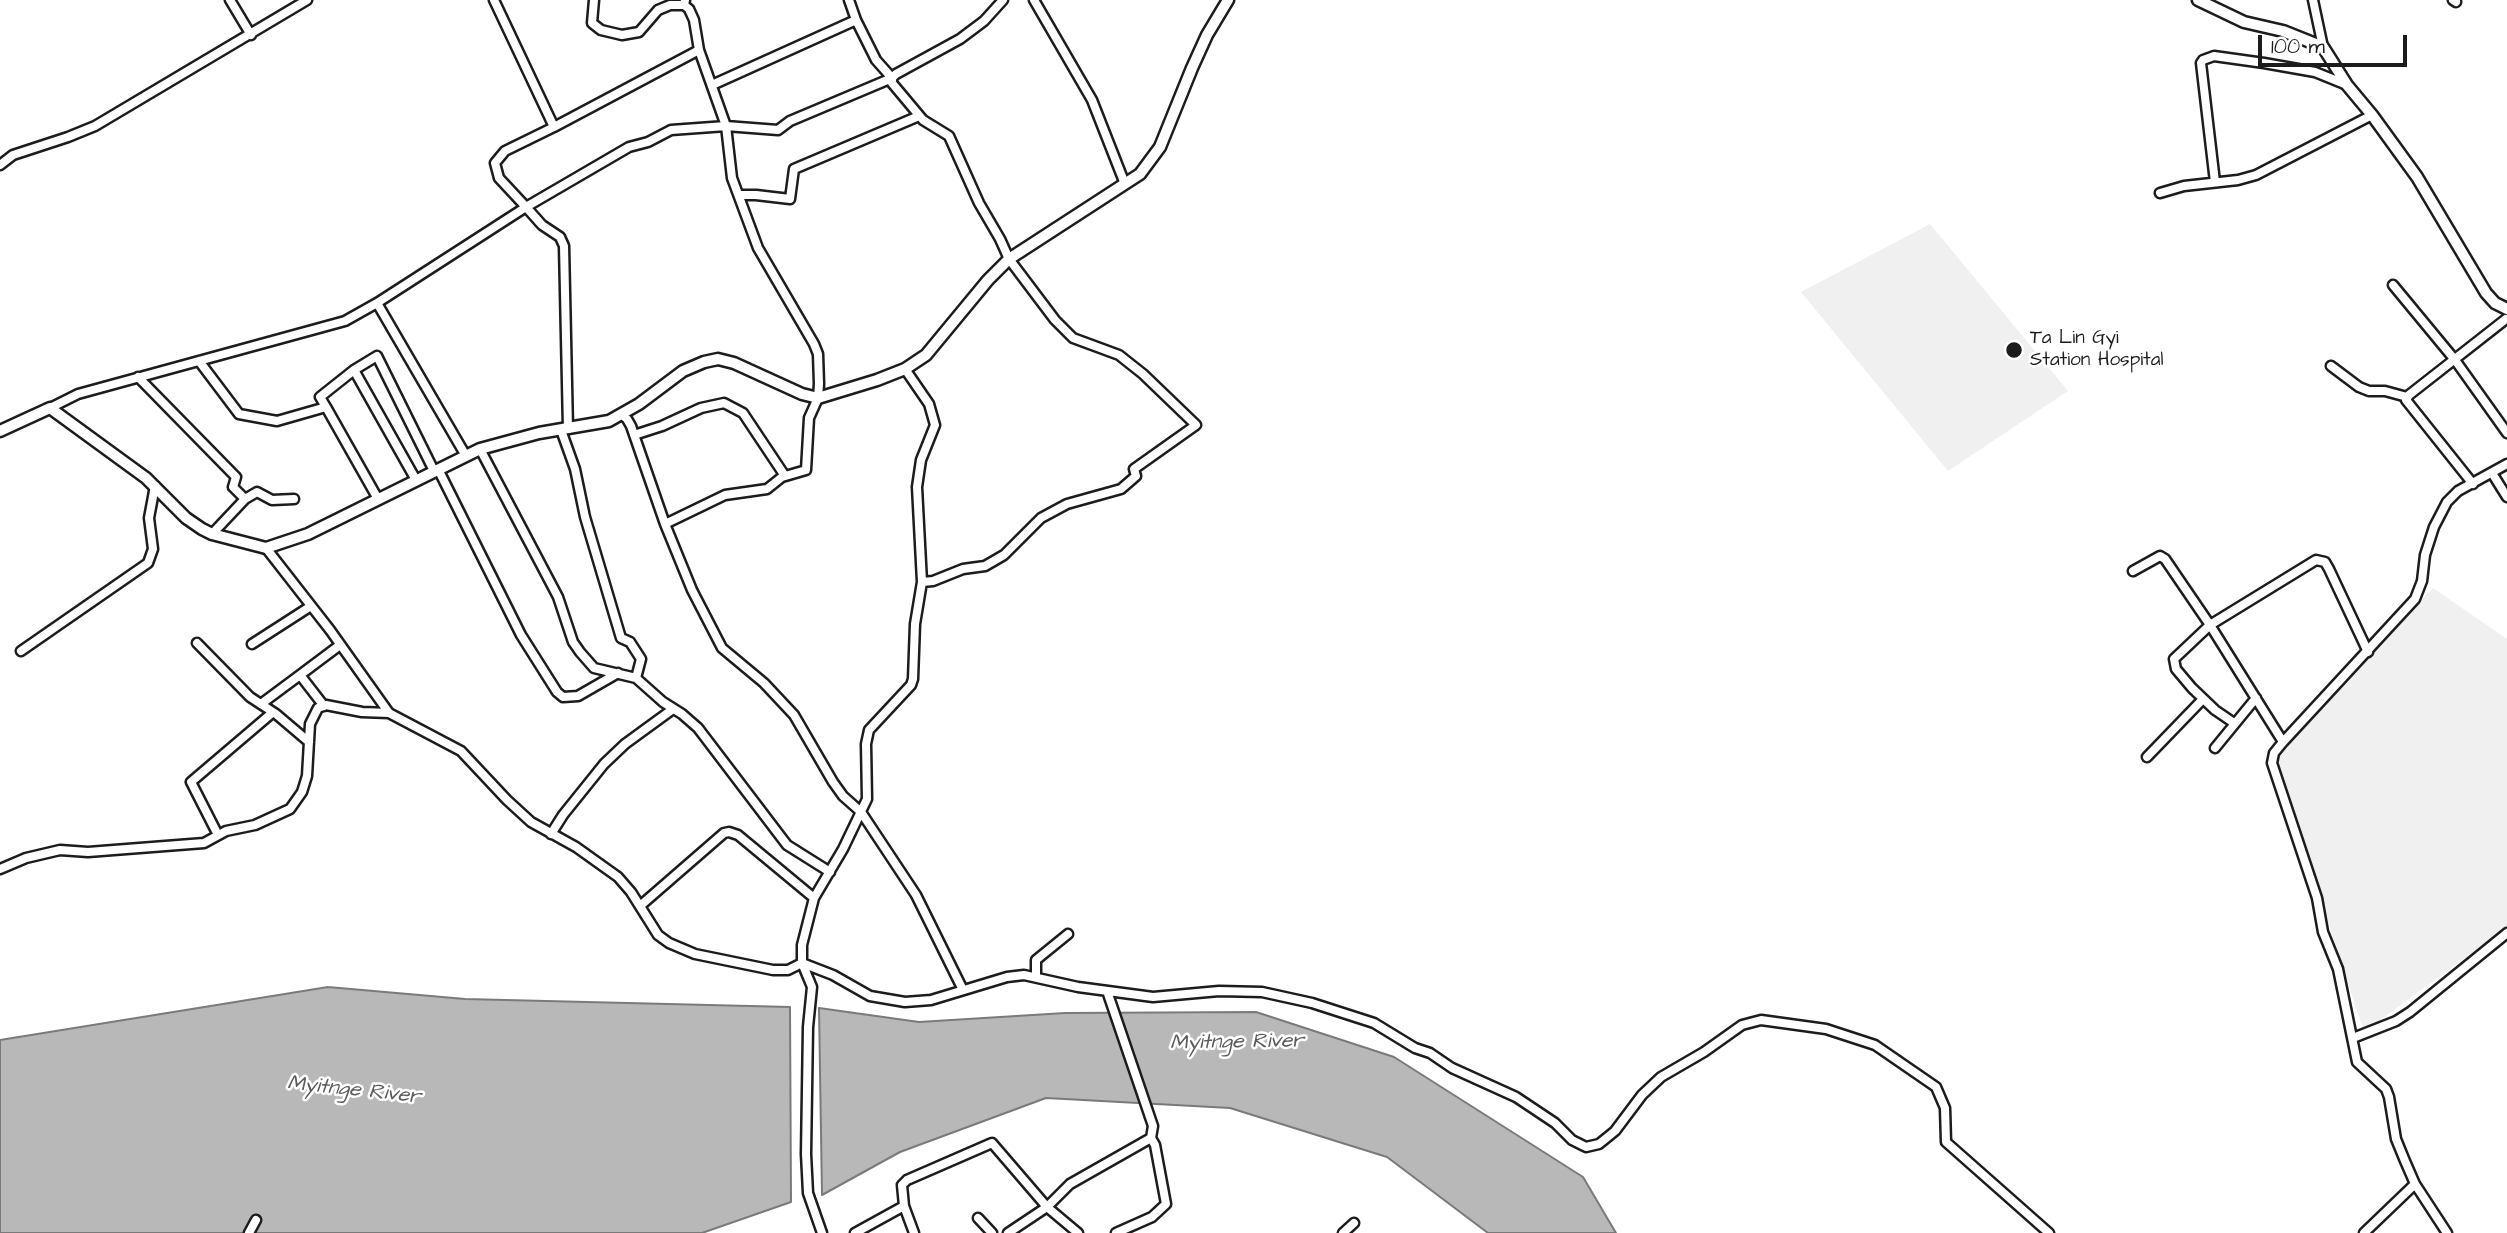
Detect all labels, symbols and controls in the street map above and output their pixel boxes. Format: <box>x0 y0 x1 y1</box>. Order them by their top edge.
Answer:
scale bar <box>2262 21 2411 65</box>
text: 100 m <box>2271 32 2325 61</box>
place label: Ta Lin Gyi Station Hospital <box>2030 328 2163 372</box>
marker: Ta Lin Gyi Station Hospital <box>2004 340 2024 360</box>
water label: Myitnge River <box>1170 1029 1304 1057</box>
water label: Myitnge River <box>286 1071 422 1111</box>

